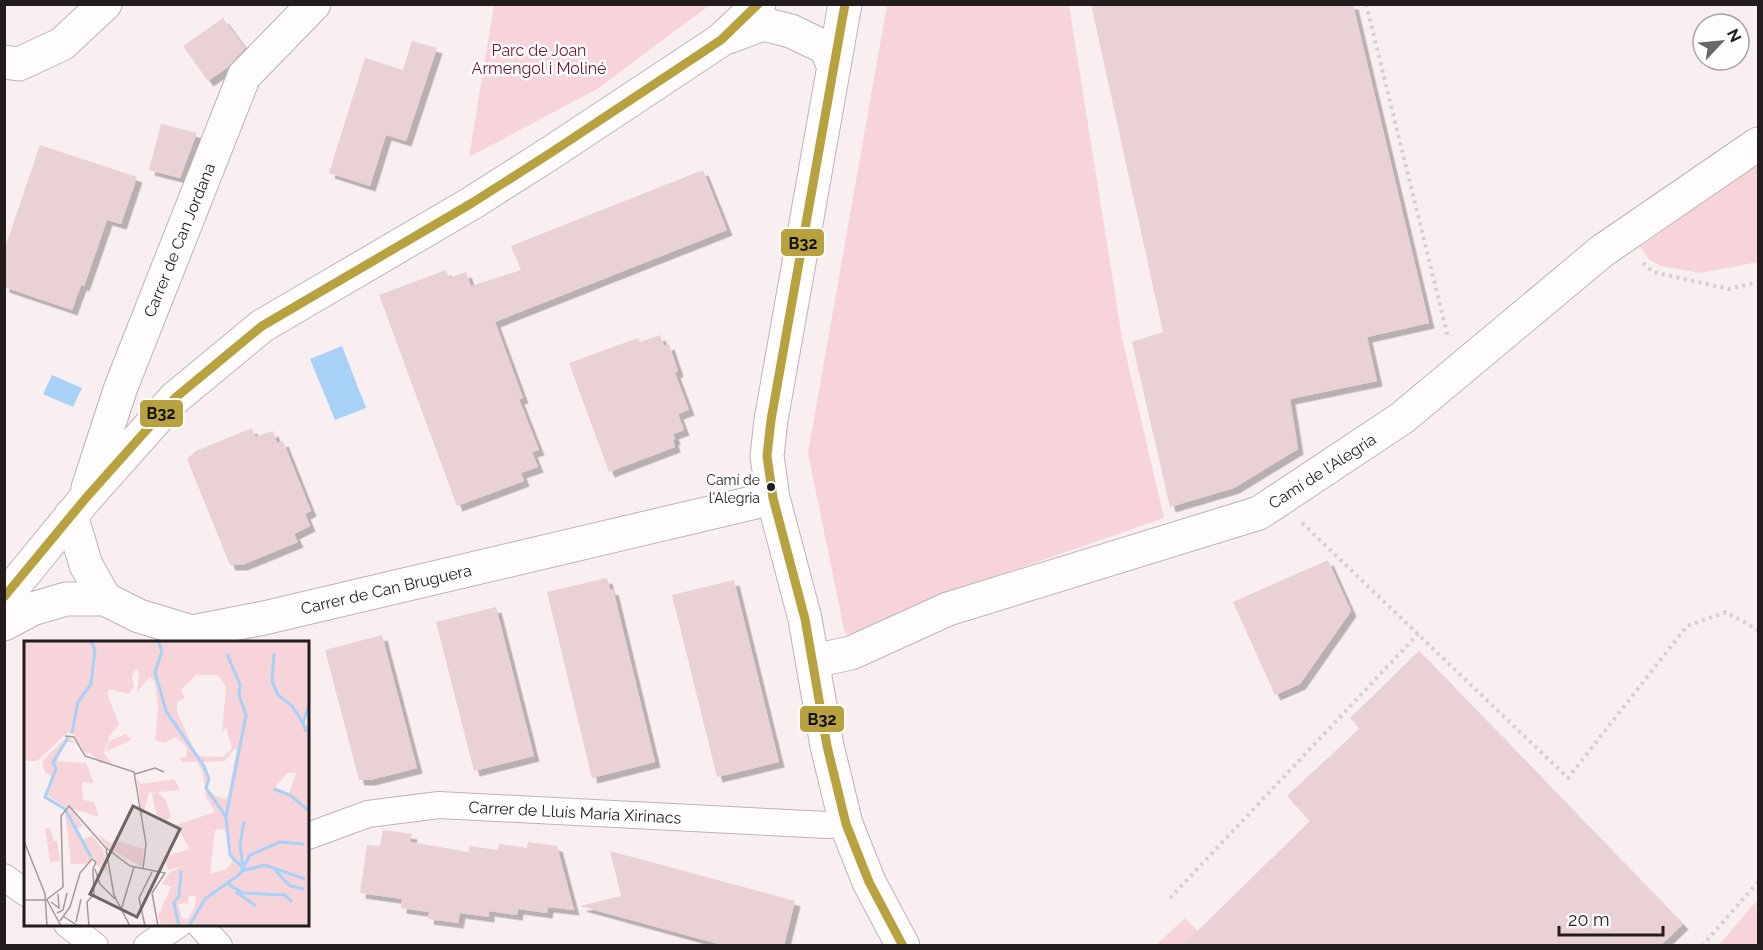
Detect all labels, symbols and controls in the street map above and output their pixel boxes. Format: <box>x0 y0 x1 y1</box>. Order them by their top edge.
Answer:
north arrow <box>1691 12 1751 72</box>
text: N <box>1723 26 1745 45</box>
park label: Parc de Joan Armengol i Moliné <box>472 41 606 78</box>
street label: Carrer de Can Jordana <box>140 160 219 320</box>
line badge: B32 <box>780 228 825 257</box>
text: B32 <box>789 234 817 253</box>
line badge: B32 <box>139 399 184 428</box>
text: B32 <box>147 404 175 423</box>
street label: Camí de l'Alegria <box>1265 430 1379 513</box>
place label: Camí de l'Alegria <box>706 472 760 506</box>
marker: Camí de l'Alegria <box>765 481 777 493</box>
street label: Carrer de Can Bruguera <box>299 561 473 618</box>
inset map <box>24 641 309 926</box>
line badge: B32 <box>799 705 845 733</box>
text: B32 <box>808 710 836 729</box>
street label: Carrer de Lluís Maria Xirinacs <box>468 797 682 828</box>
scale bar <box>1559 899 1662 937</box>
text: 20 m <box>1568 909 1610 930</box>

